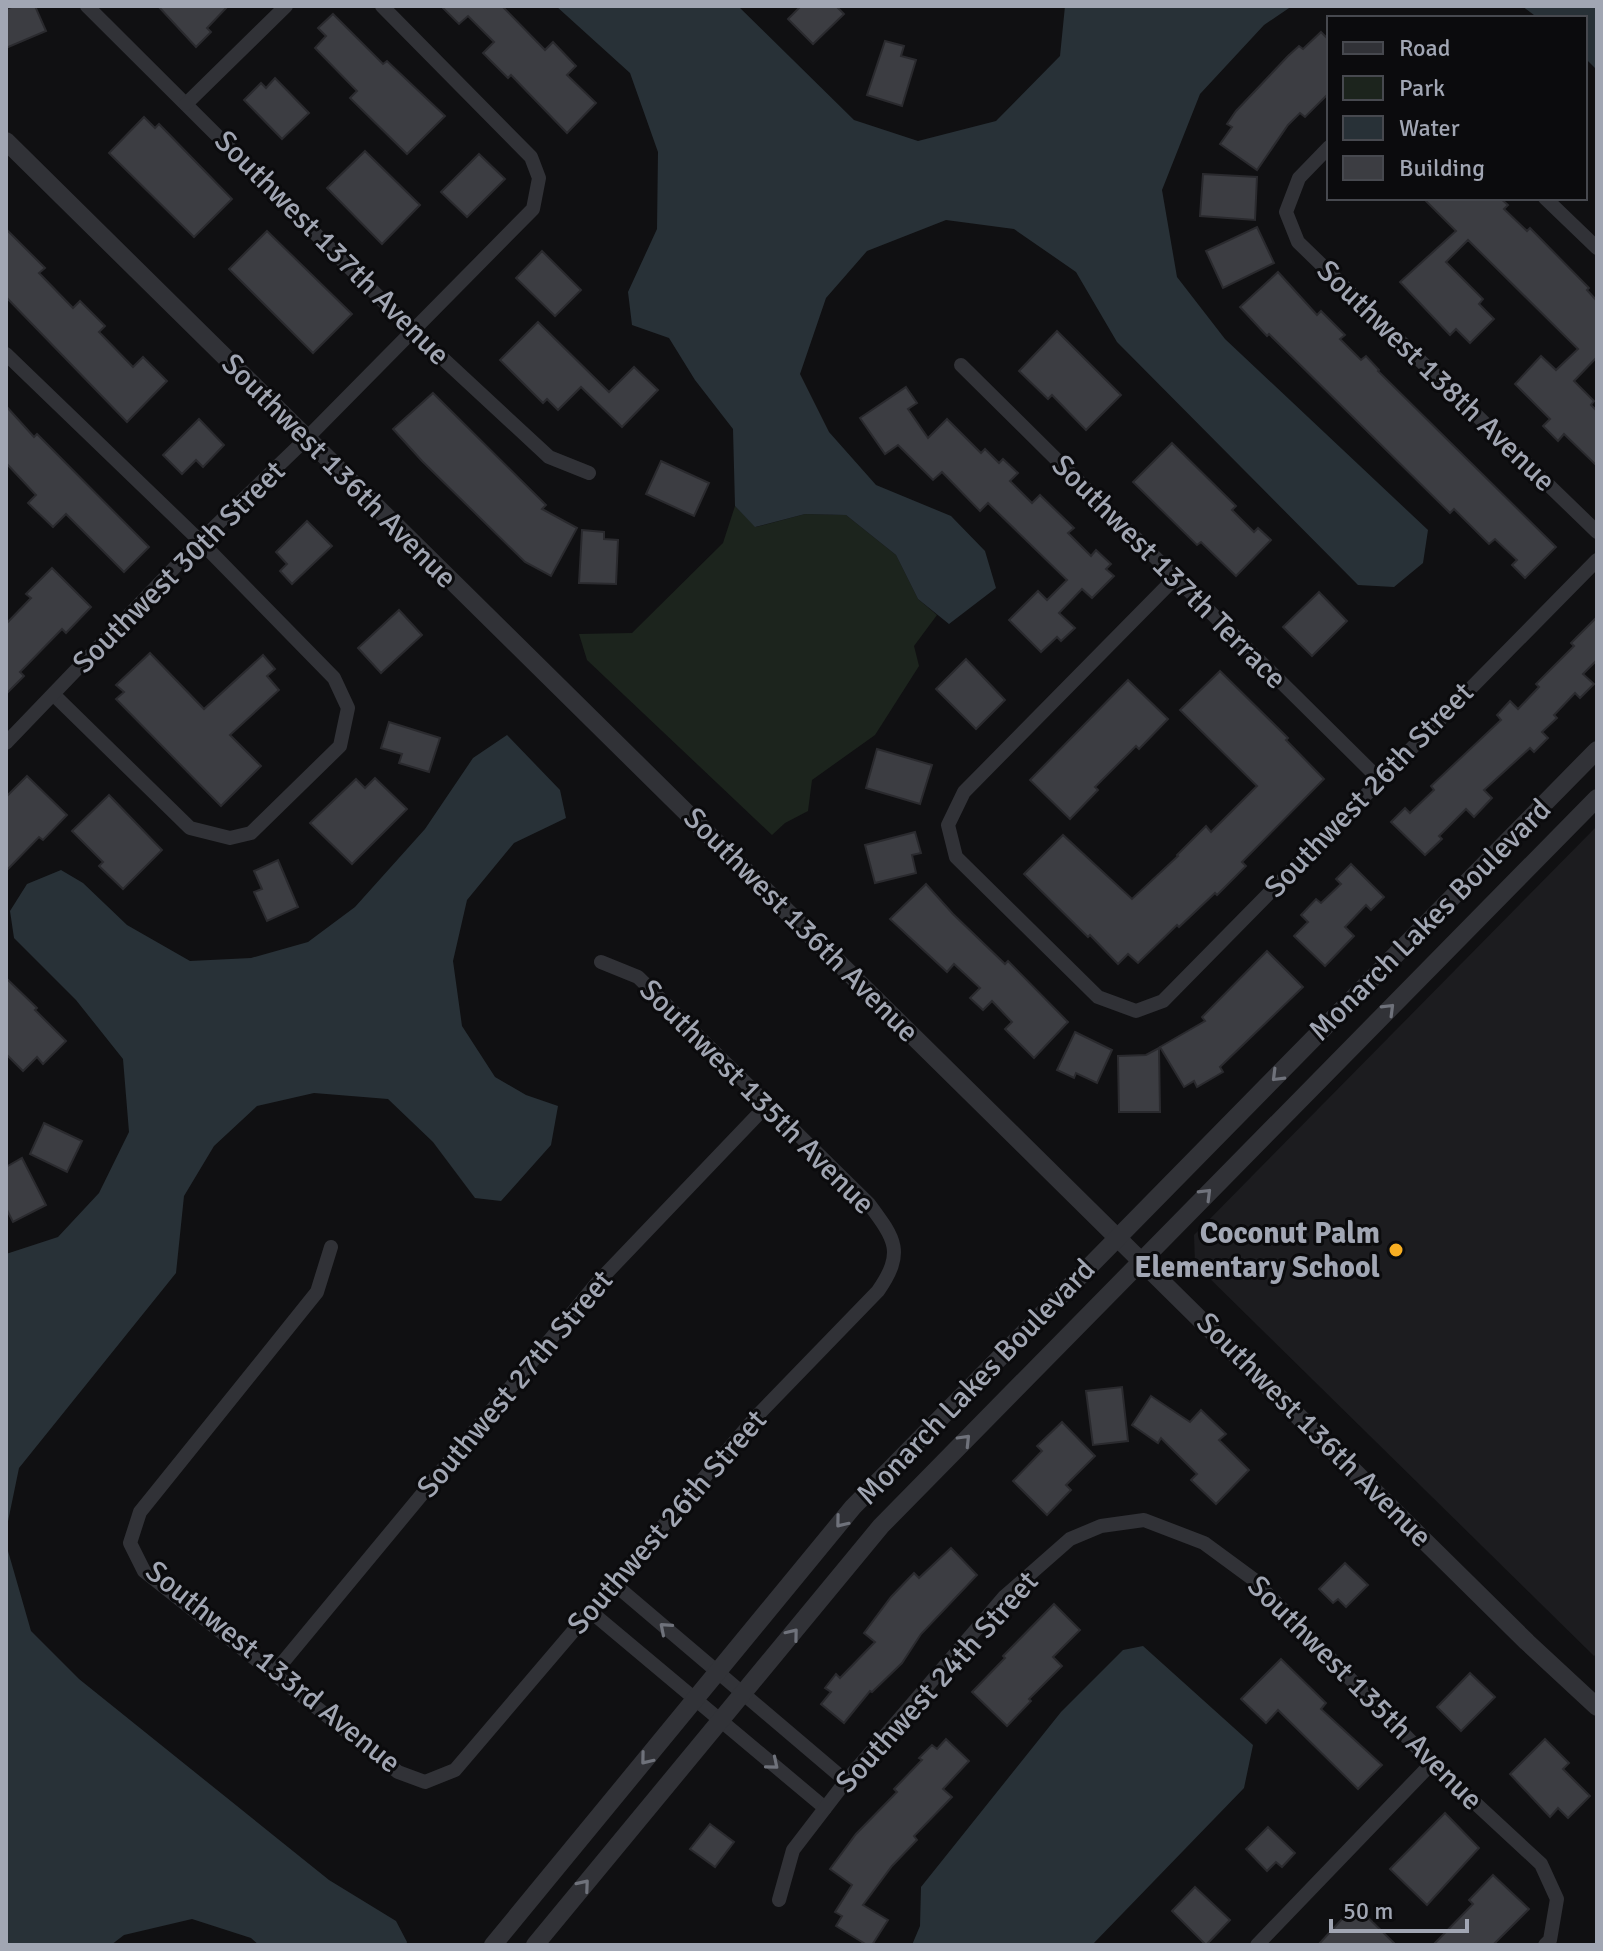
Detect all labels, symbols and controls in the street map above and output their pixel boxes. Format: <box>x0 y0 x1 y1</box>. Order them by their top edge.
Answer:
legend <box>1327 16 1587 200</box>
text: Road <box>1399 33 1450 63</box>
text: Park <box>1399 73 1445 103</box>
text: Water <box>1399 113 1460 143</box>
street label: Southwest 137th Avenue <box>207 123 457 373</box>
text: Building <box>1399 153 1485 183</box>
street label: Southwest 138th Avenue <box>1309 252 1563 500</box>
street label: Southwest 136th Avenue <box>214 346 464 596</box>
street label: Southwest 137th Terrace <box>1044 447 1294 697</box>
street label: Southwest 30th Street <box>65 453 293 681</box>
street label: Southwest 26th Street <box>1257 674 1481 906</box>
street label: Monarch Lakes Boulevard <box>1301 791 1559 1049</box>
street label: Southwest 136th Avenue <box>676 800 926 1050</box>
street label: Southwest 135th Avenue <box>632 972 882 1222</box>
one-way arrow <box>1379 1004 1394 1018</box>
one-way arrow <box>1272 1067 1286 1081</box>
one-way arrow <box>1197 1189 1211 1203</box>
place label: Coconut Palm Elementary School <box>1134 1215 1380 1286</box>
marker: Coconut Palm Elementary School <box>1387 1241 1405 1259</box>
street label: Monarch Lakes Boulevard <box>849 1251 1103 1513</box>
street label: Southwest 27th Street <box>409 1263 621 1505</box>
street label: Southwest 136th Avenue <box>1189 1305 1439 1555</box>
street label: Southwest 26th Street <box>559 1402 775 1642</box>
one-way arrow <box>956 1435 971 1449</box>
one-way arrow <box>836 1513 851 1527</box>
street label: Southwest 133rd Avenue <box>138 1553 408 1781</box>
street label: Southwest 24th Street <box>828 1564 1046 1800</box>
street label: Southwest 135th Avenue <box>1240 1568 1490 1818</box>
one-way arrow <box>660 1623 675 1637</box>
one-way arrow <box>783 1629 798 1643</box>
one-way arrow <box>641 1749 656 1764</box>
one-way arrow <box>764 1754 779 1769</box>
one-way arrow <box>574 1880 589 1894</box>
scale bar <box>1331 1883 1467 1933</box>
text: 50 m <box>1343 1896 1393 1926</box>

